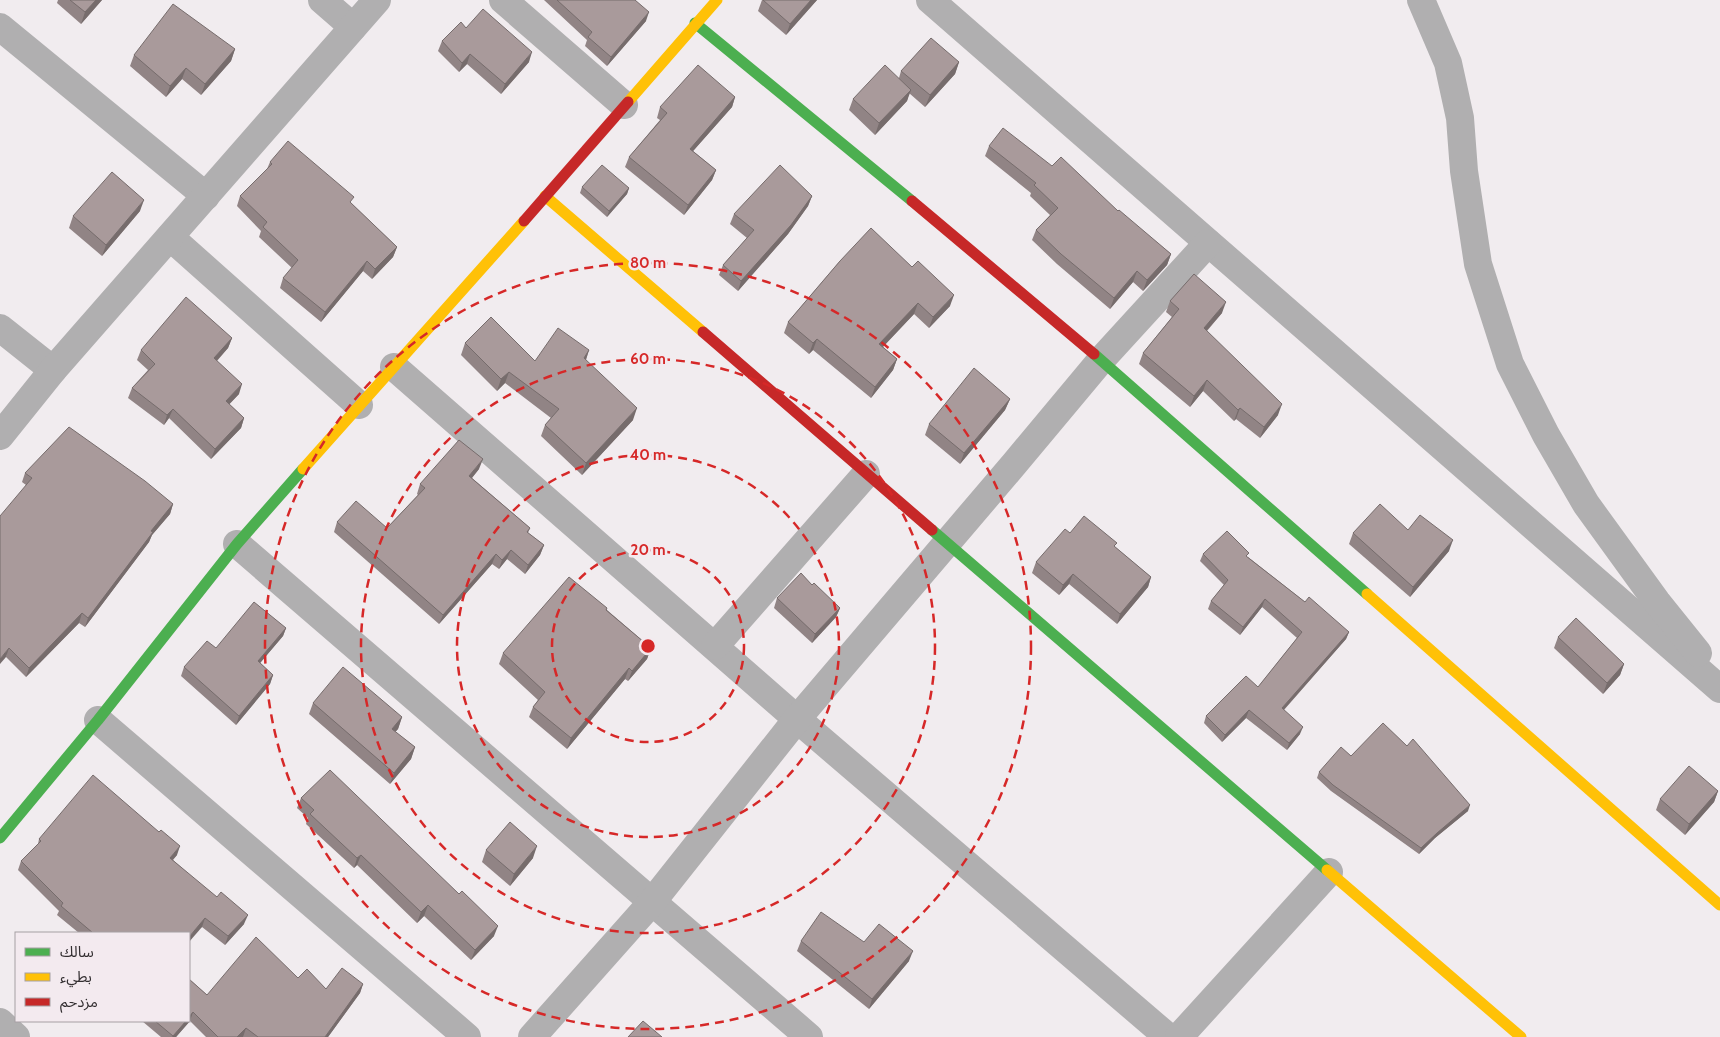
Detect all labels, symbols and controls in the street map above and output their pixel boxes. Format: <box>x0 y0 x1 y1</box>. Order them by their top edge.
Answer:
text: 80 m <box>630 254 666 272</box>
text: 60 m <box>630 350 666 368</box>
text: 40 m <box>630 446 666 464</box>
text: 20 m <box>631 541 665 559</box>
centre of rings <box>639 637 657 655</box>
legend <box>15 932 190 1022</box>
text: سالك <box>60 943 94 961</box>
text: بطيء <box>60 968 92 988</box>
text: مزدحم <box>60 993 98 1013</box>

